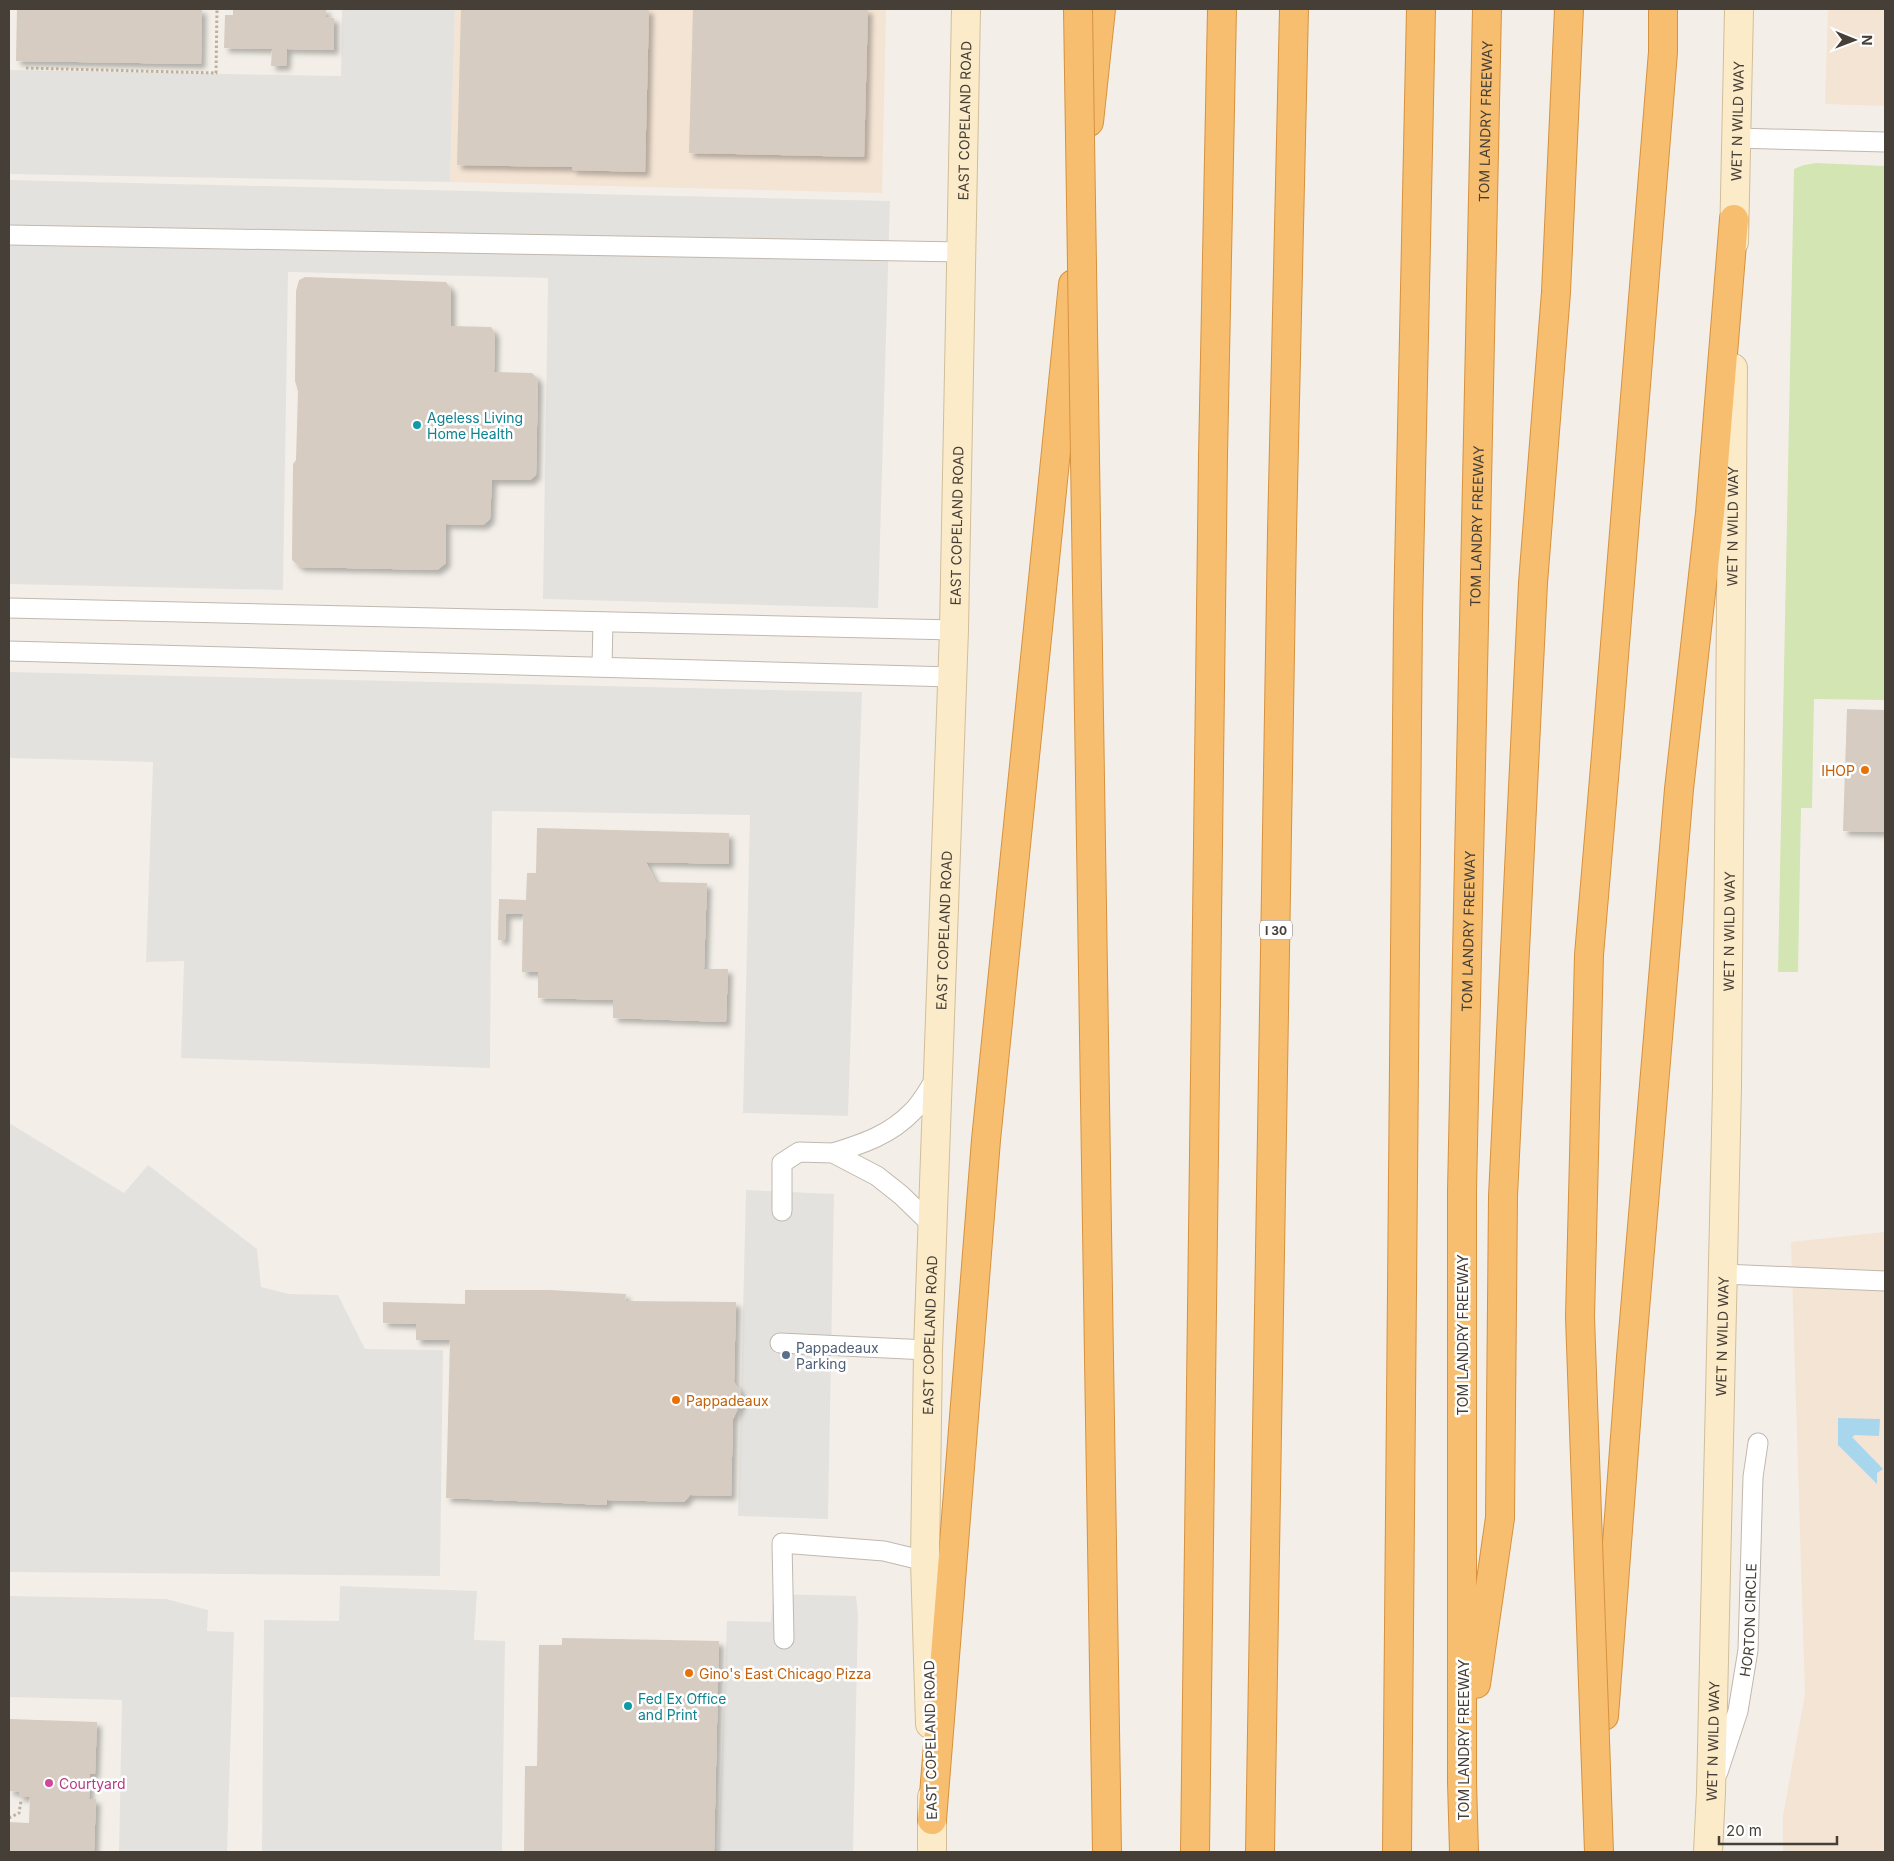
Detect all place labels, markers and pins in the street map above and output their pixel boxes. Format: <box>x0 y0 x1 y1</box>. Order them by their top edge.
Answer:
place label: Ageless Living Home Health <box>427 409 523 442</box>
marker: Ageless Living Home Health <box>411 419 423 431</box>
place label: IHOP <box>1821 762 1855 779</box>
marker: IHOP <box>1859 764 1871 776</box>
place label: Pappadeaux Parking <box>796 1339 879 1372</box>
marker: Pappadeaux Parking <box>780 1349 792 1361</box>
place label: Pappadeaux <box>686 1392 769 1409</box>
marker: Pappadeaux <box>670 1394 682 1406</box>
place label: Gino's East Chicago Pizza <box>699 1665 871 1682</box>
marker: Gino's East Chicago Pizza <box>683 1667 695 1679</box>
place label: Fed Ex Office and Print <box>638 1690 726 1723</box>
marker: Fed Ex Office and Print <box>622 1700 634 1712</box>
place label: Courtyard <box>59 1775 126 1792</box>
marker: Courtyard <box>43 1777 55 1789</box>

